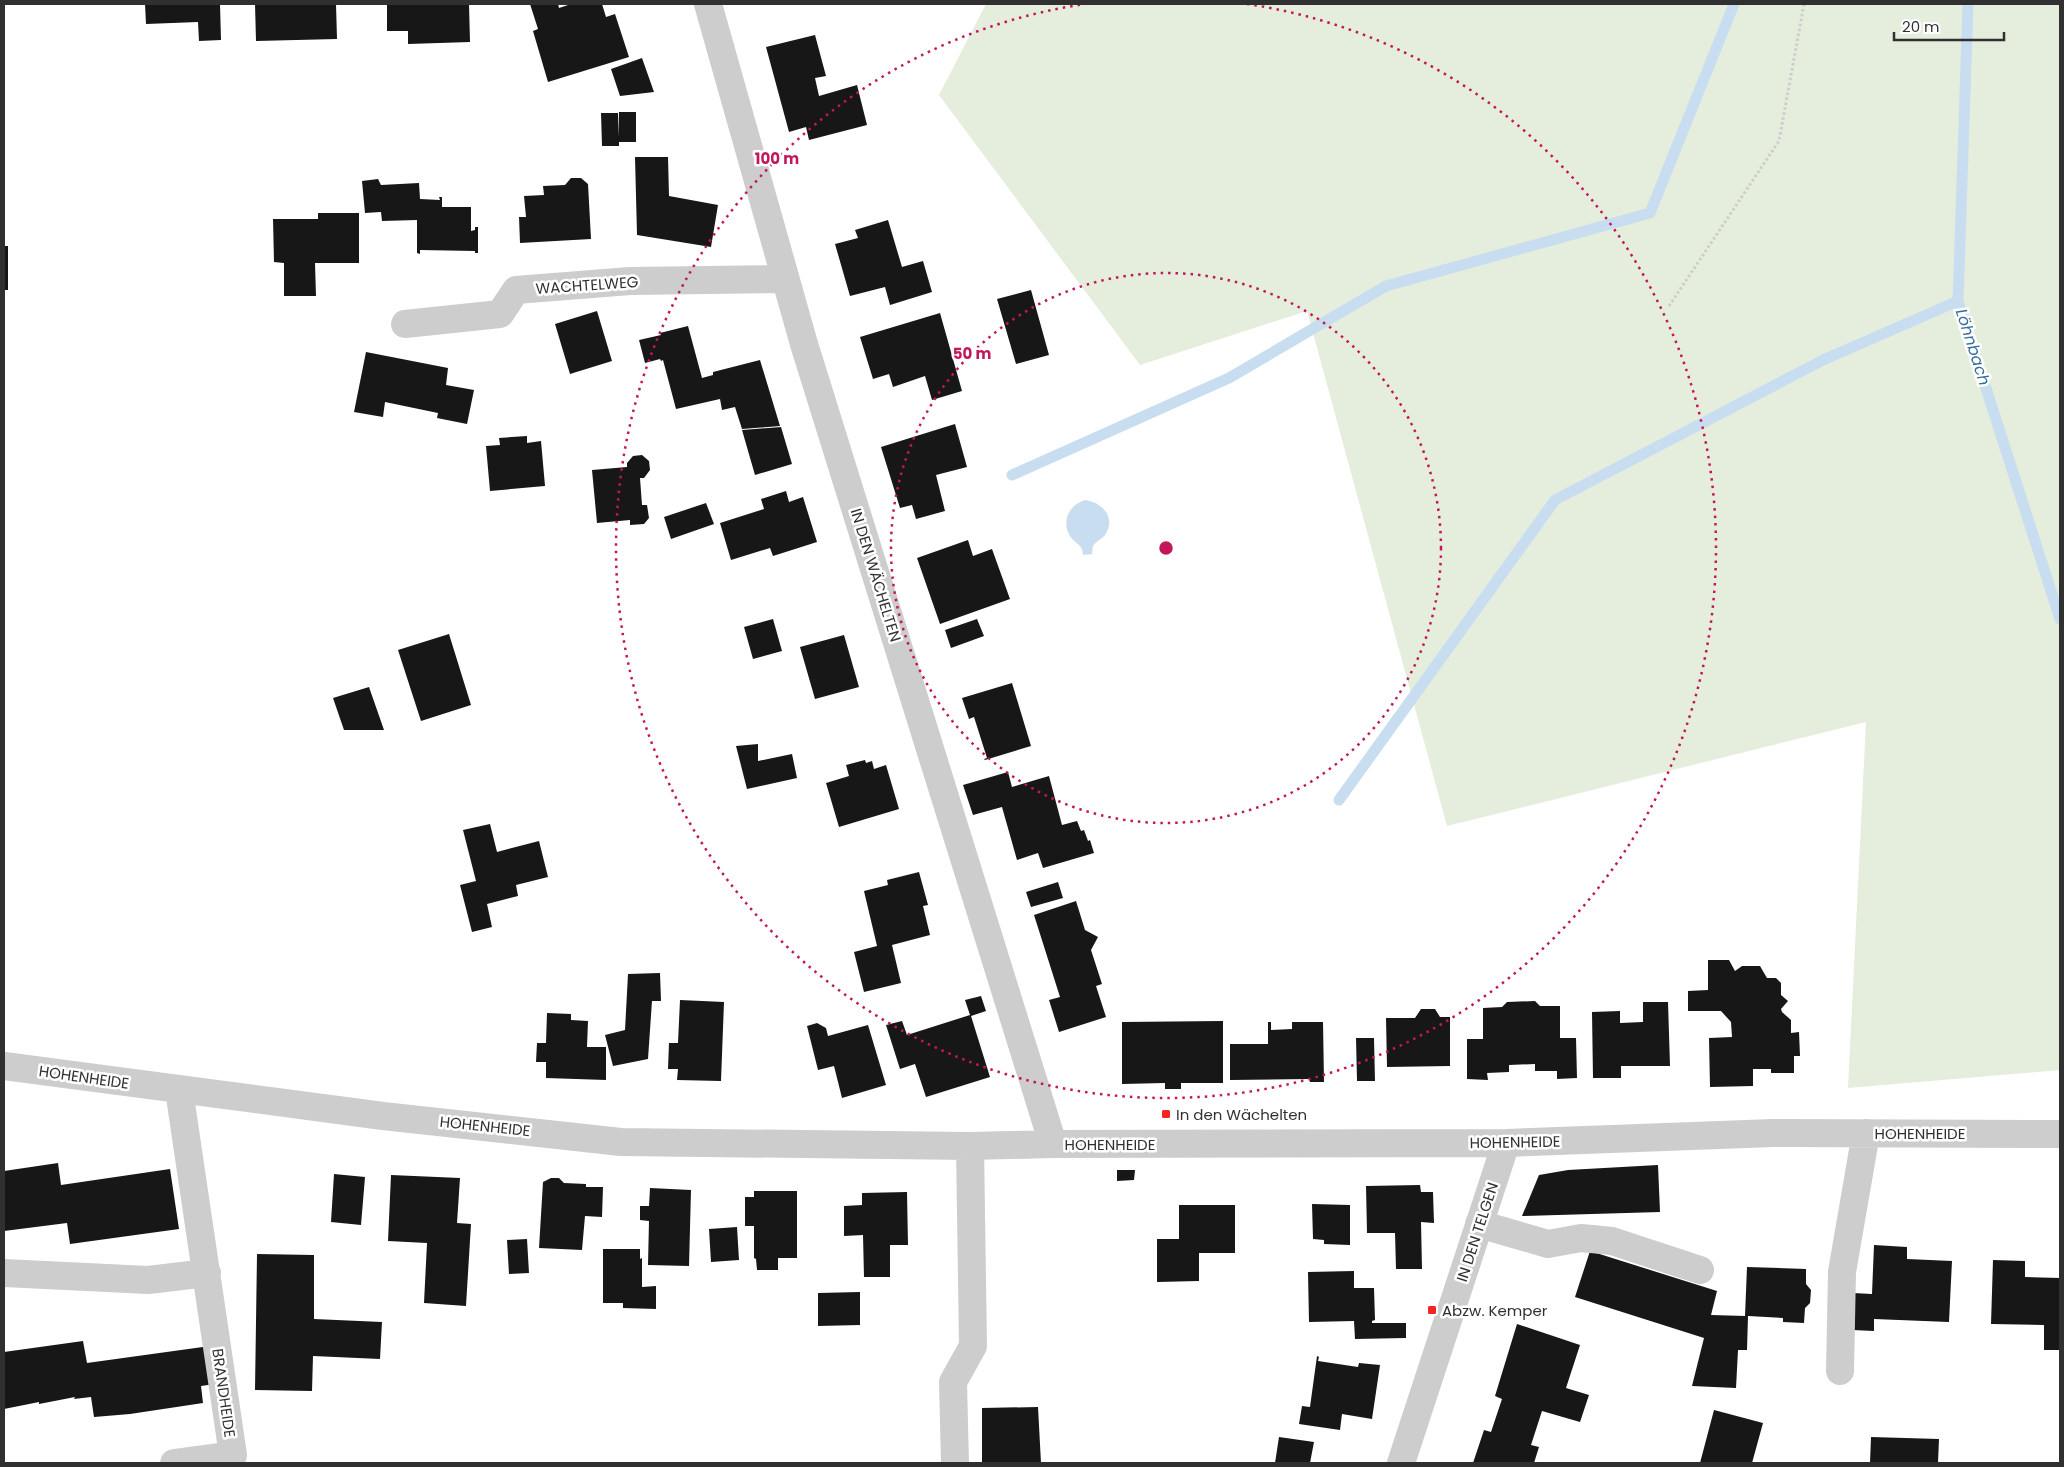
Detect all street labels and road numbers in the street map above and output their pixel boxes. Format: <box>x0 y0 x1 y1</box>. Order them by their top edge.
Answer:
street label: WACHTELWEG <box>535 271 639 299</box>
street label: IN DEN WÄCHELTEN <box>846 506 906 644</box>
street label: HOHENHEIDE <box>38 1060 130 1094</box>
street label: HOHENHEIDE <box>439 1111 531 1141</box>
street label: HOHENHEIDE <box>1875 1123 1965 1144</box>
street label: HOHENHEIDE <box>1469 1131 1561 1153</box>
street label: HOHENHEIDE <box>1065 1134 1155 1155</box>
street label: IN DEN TELGEN <box>1451 1180 1503 1284</box>
street label: BRANDHEIDE <box>207 1347 241 1439</box>

